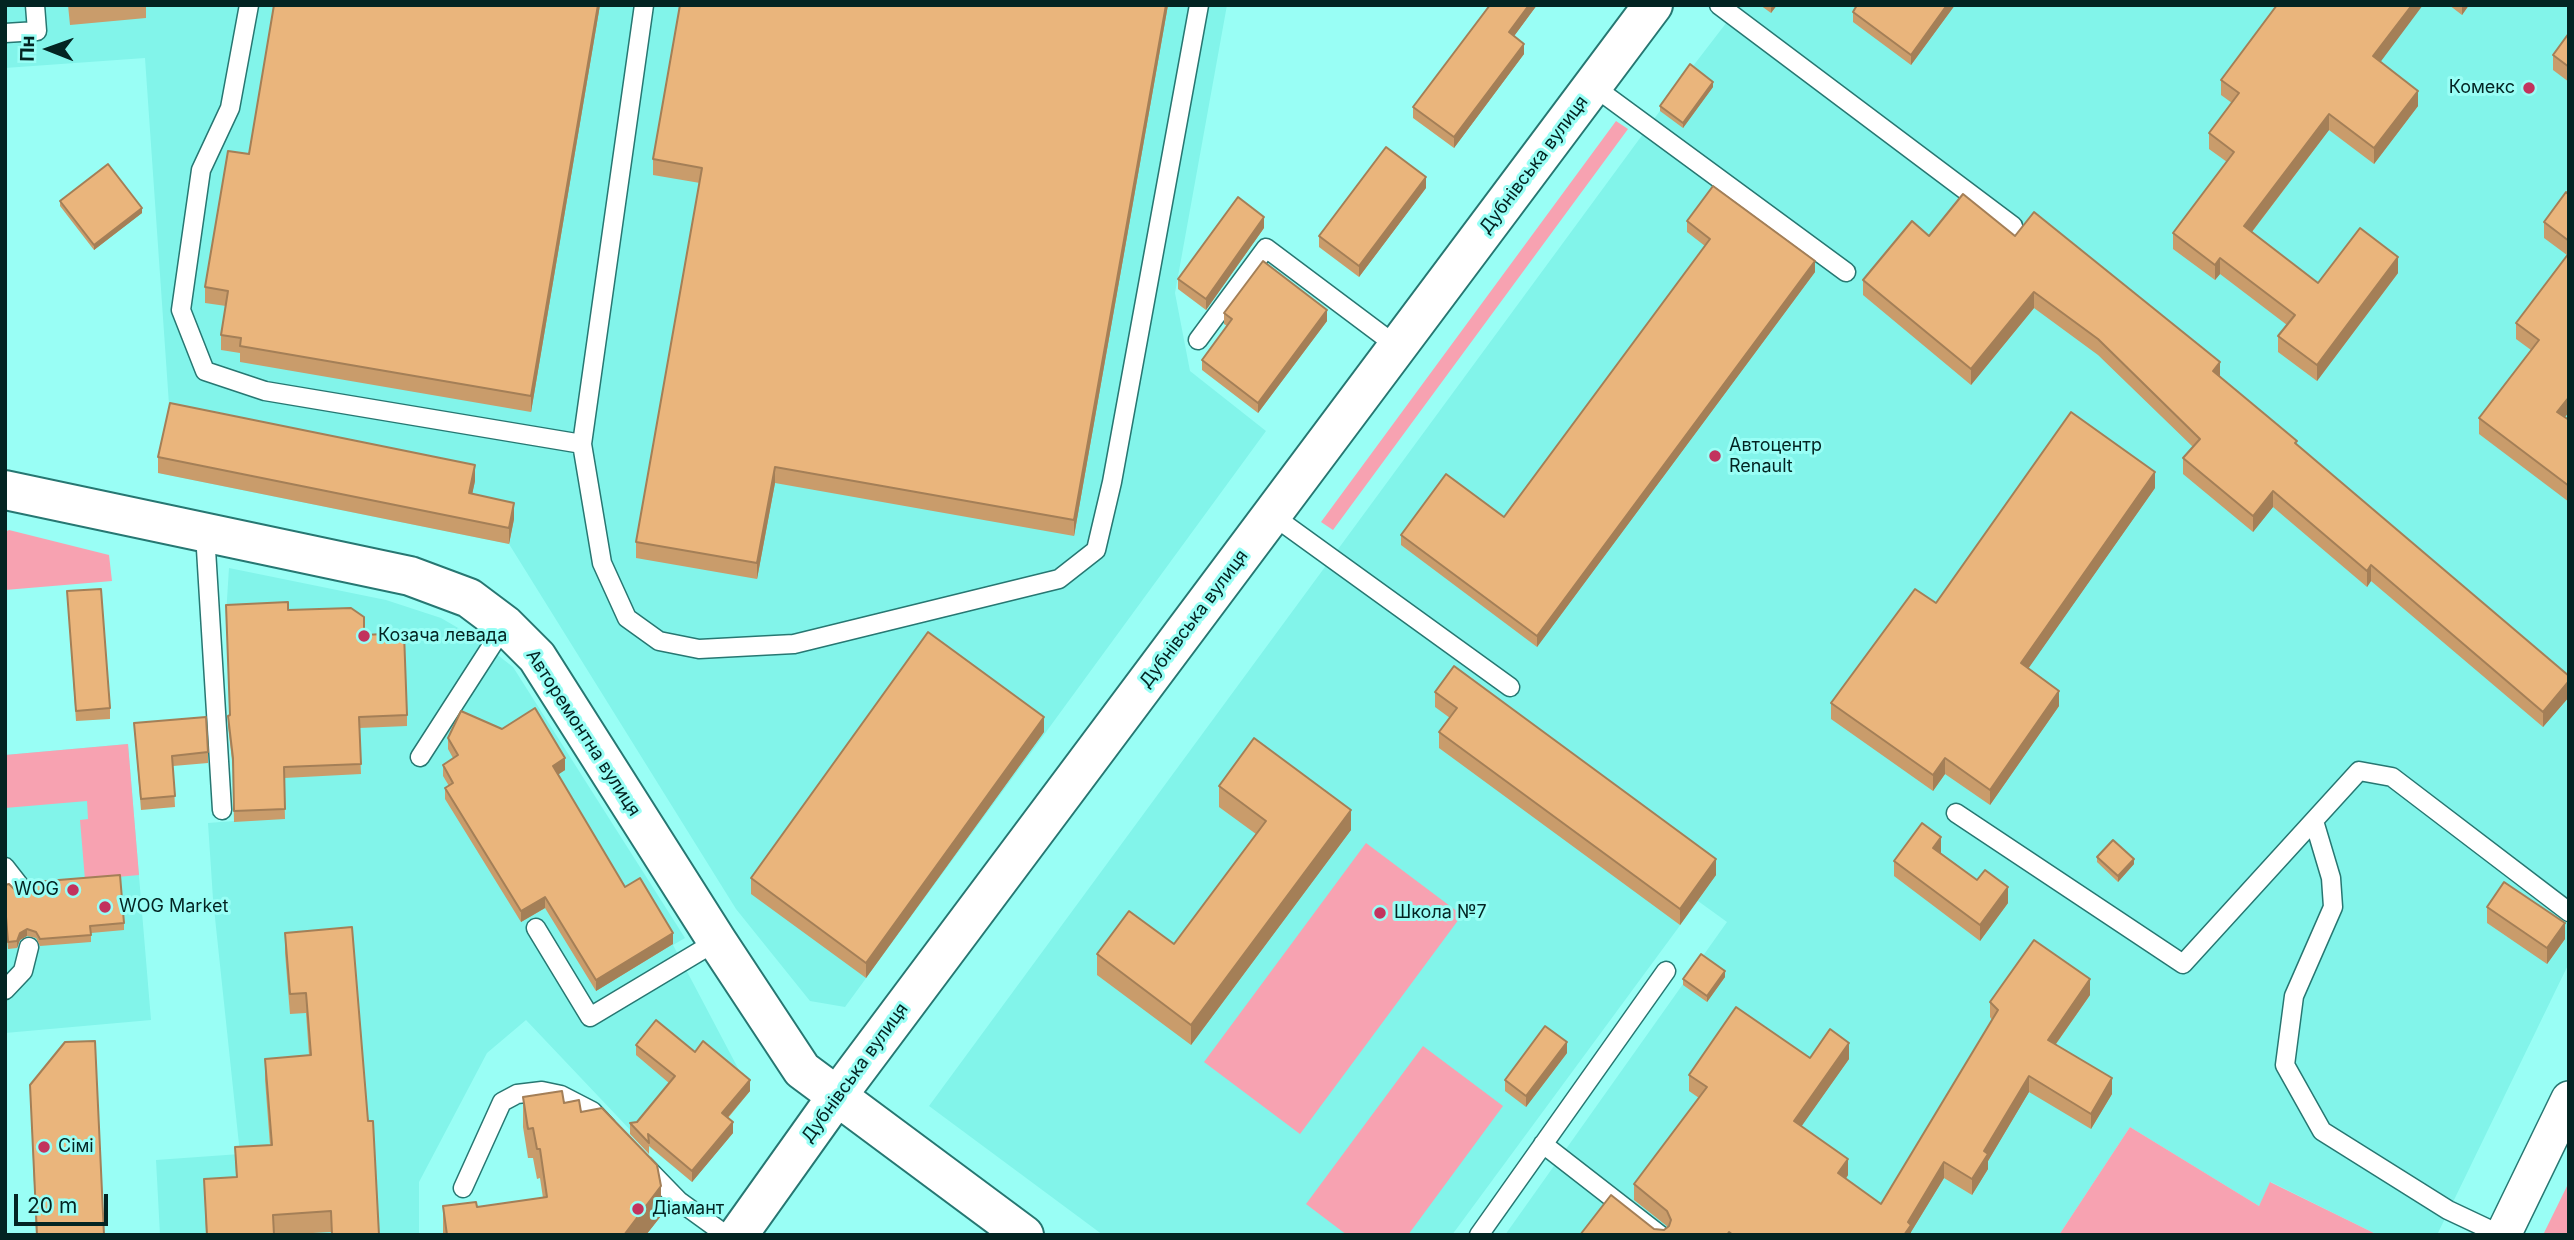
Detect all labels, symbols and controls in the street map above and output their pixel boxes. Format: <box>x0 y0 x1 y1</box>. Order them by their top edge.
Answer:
north arrow <box>14 14 84 84</box>
text: Пн <box>16 35 39 62</box>
place label: Комекс <box>2449 77 2515 99</box>
marker: Комекс <box>2521 80 2537 96</box>
street label: Дубнівська вулиця <box>1475 92 1593 238</box>
place label: Автоцентр Renault <box>1729 435 1822 478</box>
marker: Автоцентр Renault <box>1707 448 1723 464</box>
street label: Дубнівська вулиця <box>1135 546 1253 692</box>
place label: Козача левада <box>378 625 507 647</box>
marker: Козача левада <box>356 628 372 644</box>
street label: Авторемонтна вулиця <box>521 646 645 820</box>
place label: WOG <box>14 879 59 901</box>
marker: WOG <box>65 882 81 898</box>
place label: WOG Market <box>119 896 228 918</box>
marker: WOG Market <box>97 899 113 915</box>
place label: Школа №7 <box>1394 902 1487 924</box>
marker: Школа №7 <box>1372 905 1388 921</box>
street label: Дубнівська вулиця <box>797 999 913 1147</box>
place label: Сімі <box>58 1136 94 1158</box>
marker: Сімі <box>36 1139 52 1155</box>
scale bar <box>18 1180 112 1224</box>
text: 20 m <box>27 1193 77 1218</box>
place label: Діамант <box>652 1198 724 1220</box>
marker: Діамант <box>630 1201 646 1217</box>

